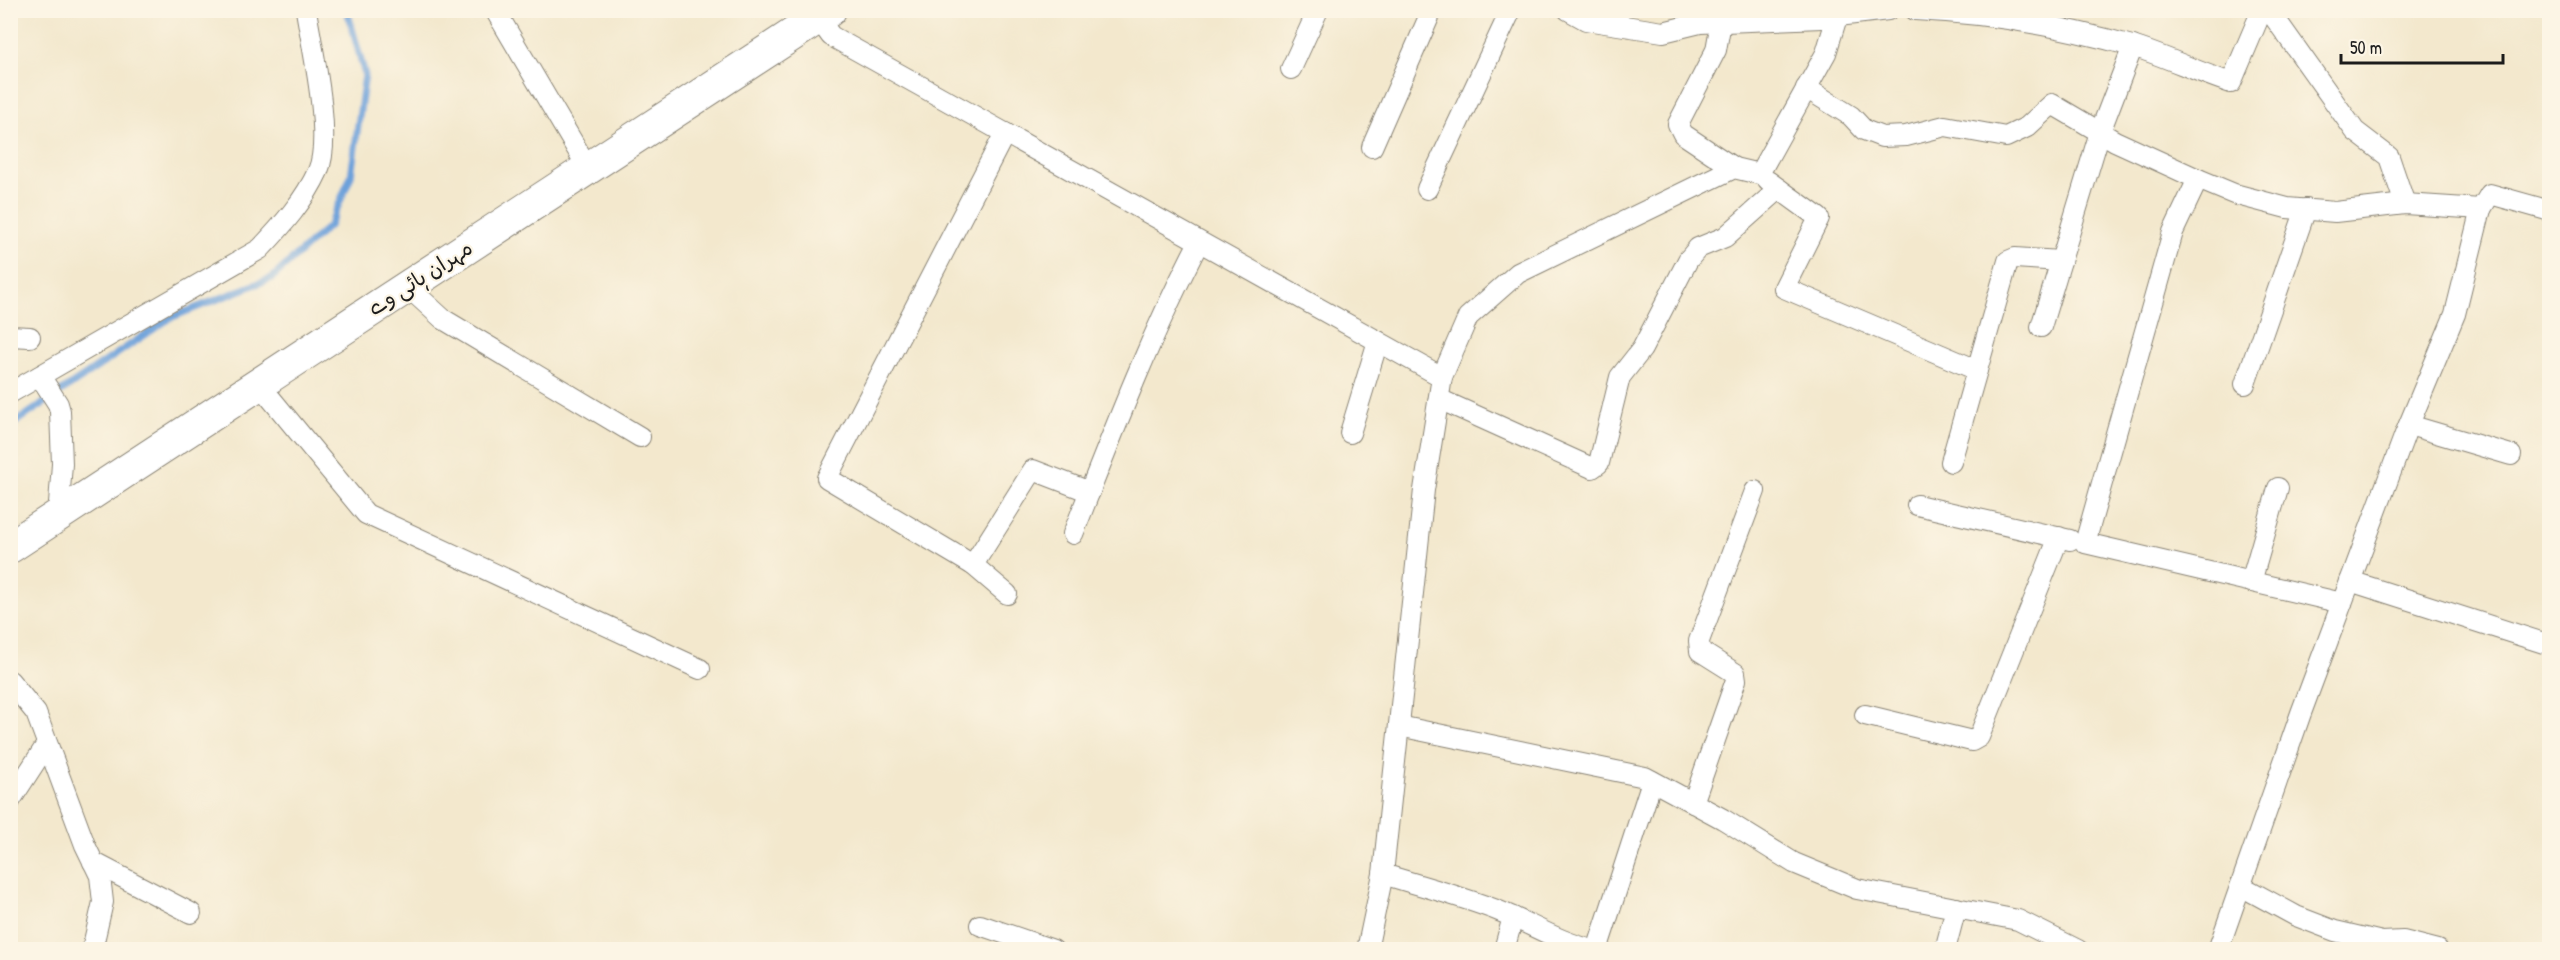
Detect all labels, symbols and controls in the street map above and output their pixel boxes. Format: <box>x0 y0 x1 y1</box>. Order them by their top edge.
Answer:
scale bar <box>2341 27 2503 65</box>
text: 50 m <box>2350 35 2382 60</box>
street label: مہران ہائی وے <box>362 233 479 324</box>

